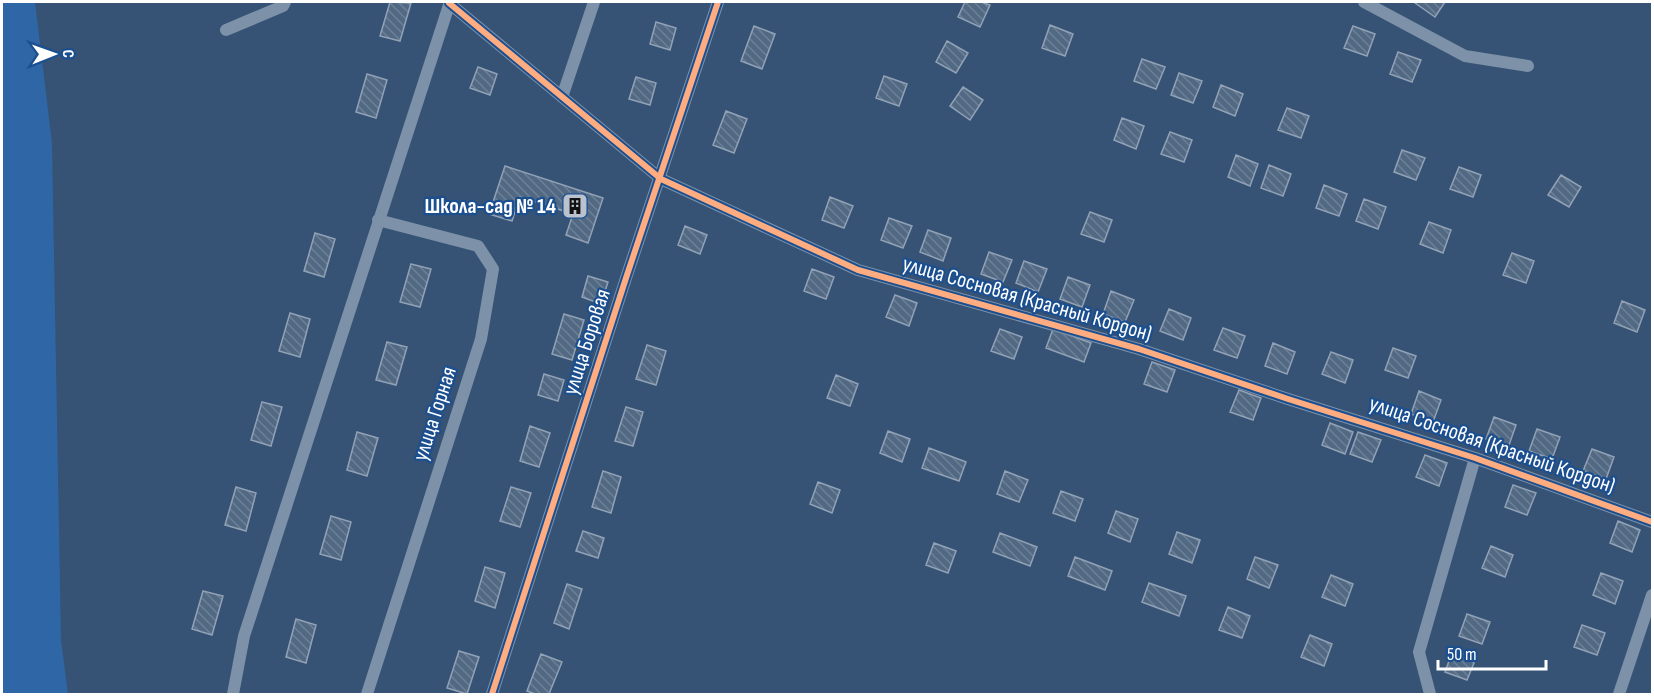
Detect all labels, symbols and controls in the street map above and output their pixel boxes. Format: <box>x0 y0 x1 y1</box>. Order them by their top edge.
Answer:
north arrow <box>24 24 84 84</box>
text: С <box>58 49 77 58</box>
building icon: Школа-сад № 14 <box>560 191 590 221</box>
place label: Школа-сад № 14 <box>424 193 556 220</box>
street label: улица Сосновая (Красный Кордон) <box>899 250 1155 348</box>
street label: улица Боровая <box>557 286 617 398</box>
street label: улица Горная <box>407 363 463 465</box>
street label: улица Сосновая (Красный Кордон) <box>1366 390 1618 500</box>
scale bar <box>1438 633 1546 671</box>
text: 50 m <box>1447 644 1477 665</box>

